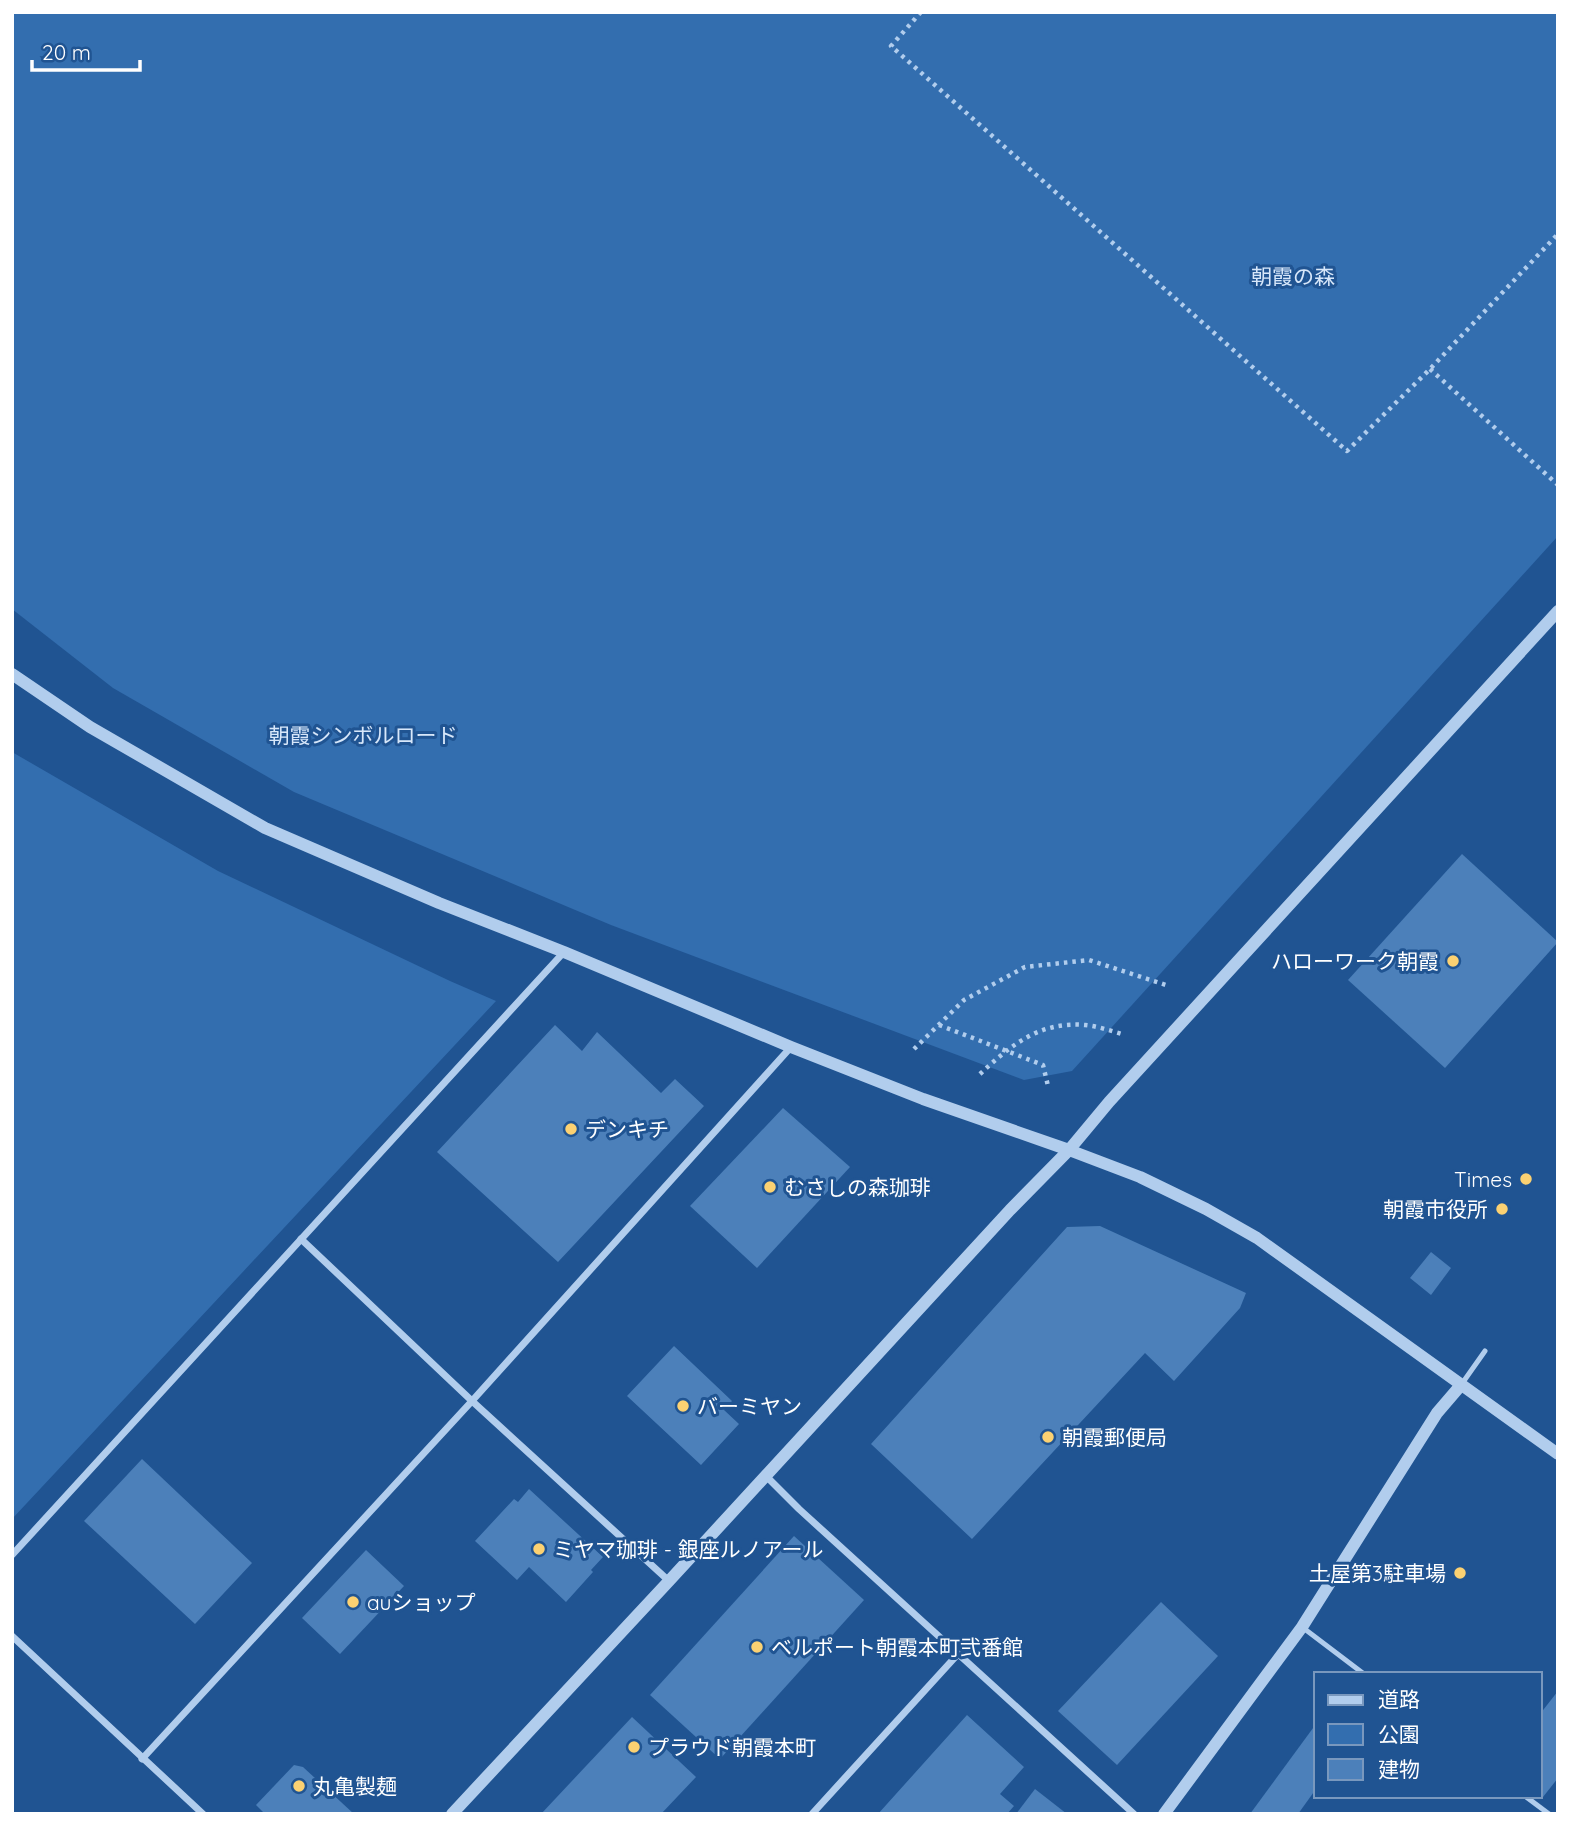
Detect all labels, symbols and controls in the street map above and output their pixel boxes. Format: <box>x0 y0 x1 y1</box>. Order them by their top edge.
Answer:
scale bar <box>32 28 140 72</box>
text: 20 m <box>42 39 91 65</box>
park label: 朝霞の森 <box>1251 263 1335 289</box>
park label: 朝霞シンボルロード <box>269 722 458 748</box>
place label: ハローワーク朝霞 <box>1271 948 1439 974</box>
marker: ハローワーク朝霞 <box>1445 953 1461 969</box>
place label: デンキチ <box>585 1116 669 1142</box>
marker: デンキチ <box>563 1121 579 1137</box>
place label: Times <box>1454 1166 1512 1192</box>
marker: Times <box>1518 1171 1534 1187</box>
place label: むさしの森珈琲 <box>784 1174 931 1200</box>
marker: むさしの森珈琲 <box>762 1179 778 1195</box>
place label: 朝霞市役所 <box>1383 1196 1488 1222</box>
marker: 朝霞市役所 <box>1494 1201 1510 1217</box>
place label: バーミヤン <box>697 1393 802 1419</box>
marker: バーミヤン <box>675 1398 691 1414</box>
place label: 朝霞郵便局 <box>1062 1424 1167 1450</box>
marker: 朝霞郵便局 <box>1040 1429 1056 1445</box>
place label: ミヤマ珈琲 - 銀座ルノアール <box>553 1536 823 1562</box>
marker: ミヤマ珈琲 - 銀座ルノアール <box>531 1541 547 1557</box>
place label: 土屋第3駐車場 <box>1309 1560 1446 1586</box>
marker: 土屋第3駐車場 <box>1452 1565 1468 1581</box>
place label: auショップ <box>367 1589 475 1615</box>
marker: auショップ <box>345 1594 361 1610</box>
place label: ベルポート朝霞本町弐番館 <box>771 1634 1023 1660</box>
marker: ベルポート朝霞本町弐番館 <box>749 1639 765 1655</box>
legend <box>1314 1672 1542 1798</box>
text: 道路 <box>1378 1686 1420 1712</box>
text: 公園 <box>1378 1721 1420 1747</box>
place label: プラウド朝霞本町 <box>648 1734 816 1760</box>
marker: プラウド朝霞本町 <box>626 1739 642 1755</box>
text: 建物 <box>1378 1756 1420 1782</box>
place label: 丸亀製麺 <box>313 1773 397 1799</box>
marker: 丸亀製麺 <box>291 1778 307 1794</box>

